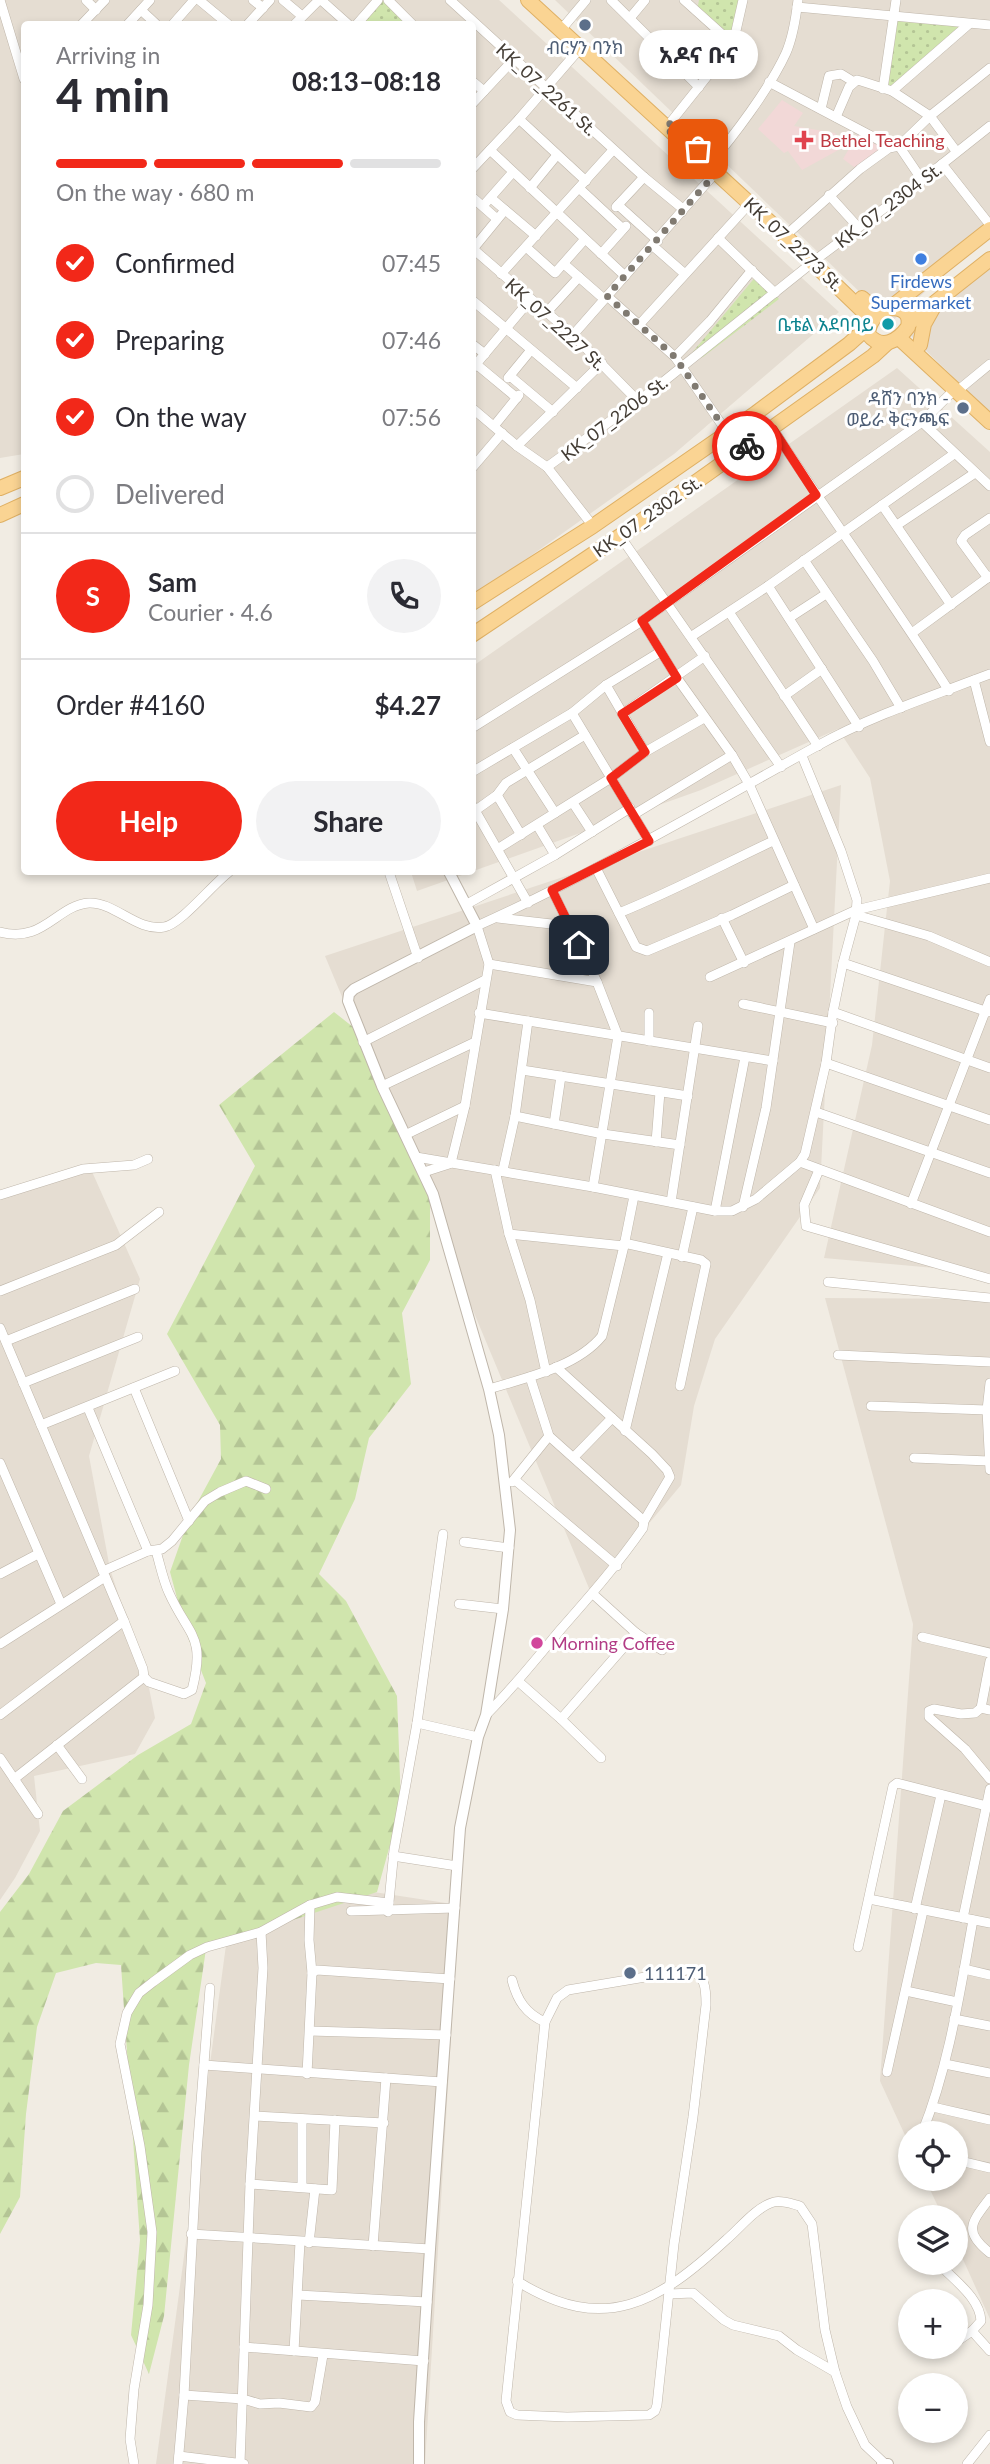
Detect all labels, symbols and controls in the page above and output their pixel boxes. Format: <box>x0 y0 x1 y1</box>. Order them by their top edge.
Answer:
marker: ብርሃን ባንክ <box>577 17 593 33</box>
callout: አዶና ቡና <box>638 30 758 79</box>
place label: ብርሃን ባንክ <box>547 36 623 58</box>
street label: KK_07_2261 St. <box>492 38 602 140</box>
text: አዶና ቡና <box>659 40 738 68</box>
text: Arriving in <box>56 41 160 69</box>
text: 08:13–08:18 <box>292 65 441 97</box>
text: 4 min <box>56 67 170 122</box>
pin <box>668 119 728 179</box>
place label: Bethel Teaching <box>820 129 945 151</box>
icon: bag <box>679 130 717 168</box>
marker: Bethel Teaching <box>794 130 814 150</box>
street label: KK_07_2304 St. <box>830 158 946 252</box>
text: On the way · 680 m <box>56 178 255 206</box>
street label: KK_07_2273 St. <box>740 192 848 296</box>
icon: check <box>56 244 94 282</box>
text: Confirmed <box>115 247 235 279</box>
text: 07:45 <box>382 249 441 277</box>
marker: Firdews Supermarket <box>913 251 929 267</box>
place label: Firdews Supermarket <box>871 270 972 313</box>
street label: KK_07_2227 St. <box>501 273 611 375</box>
place label: ቤቴል አደባባይ <box>777 313 874 335</box>
marker: ቤቴል አደባባይ <box>880 316 896 332</box>
icon: check <box>56 321 94 359</box>
text: Preparing <box>115 324 224 356</box>
text: 07:46 <box>382 326 441 354</box>
street label: KK_07_2206 St. <box>556 371 672 465</box>
place label: ዳሸን ባንክ - ወይራ ቅርንጫፍ <box>846 387 949 430</box>
icon: check <box>56 398 94 436</box>
marker: ዳሸን ባንክ - ወይራ ቅርንጫፍ <box>955 400 971 416</box>
text: On the way <box>115 401 247 433</box>
text: 07:56 <box>382 403 441 431</box>
courier <box>712 411 782 481</box>
icon: bike <box>728 427 766 465</box>
street label: KK_07_2302 St. <box>588 470 706 562</box>
text: Delivered <box>115 478 225 510</box>
button: phone <box>367 559 441 633</box>
text: Sam <box>148 566 197 598</box>
text: S <box>86 580 100 612</box>
text: Courier · 4.6 <box>148 598 273 626</box>
text: Order #4160 <box>56 689 205 721</box>
text: $4.27 <box>375 689 441 721</box>
button: Help <box>56 781 242 861</box>
button: Share <box>256 781 441 861</box>
pin <box>549 915 609 975</box>
icon: home <box>560 926 598 964</box>
place label: Morning Coffee <box>551 1632 675 1654</box>
marker: Morning Coffee <box>529 1635 545 1651</box>
place label: 111171 <box>644 1962 707 1984</box>
marker: 111171 <box>622 1965 638 1981</box>
map controls <box>898 2121 968 2443</box>
button: locate <box>898 2121 968 2191</box>
button: layers <box>898 2205 968 2275</box>
button: + <box>898 2289 968 2359</box>
button: − <box>898 2373 968 2443</box>

